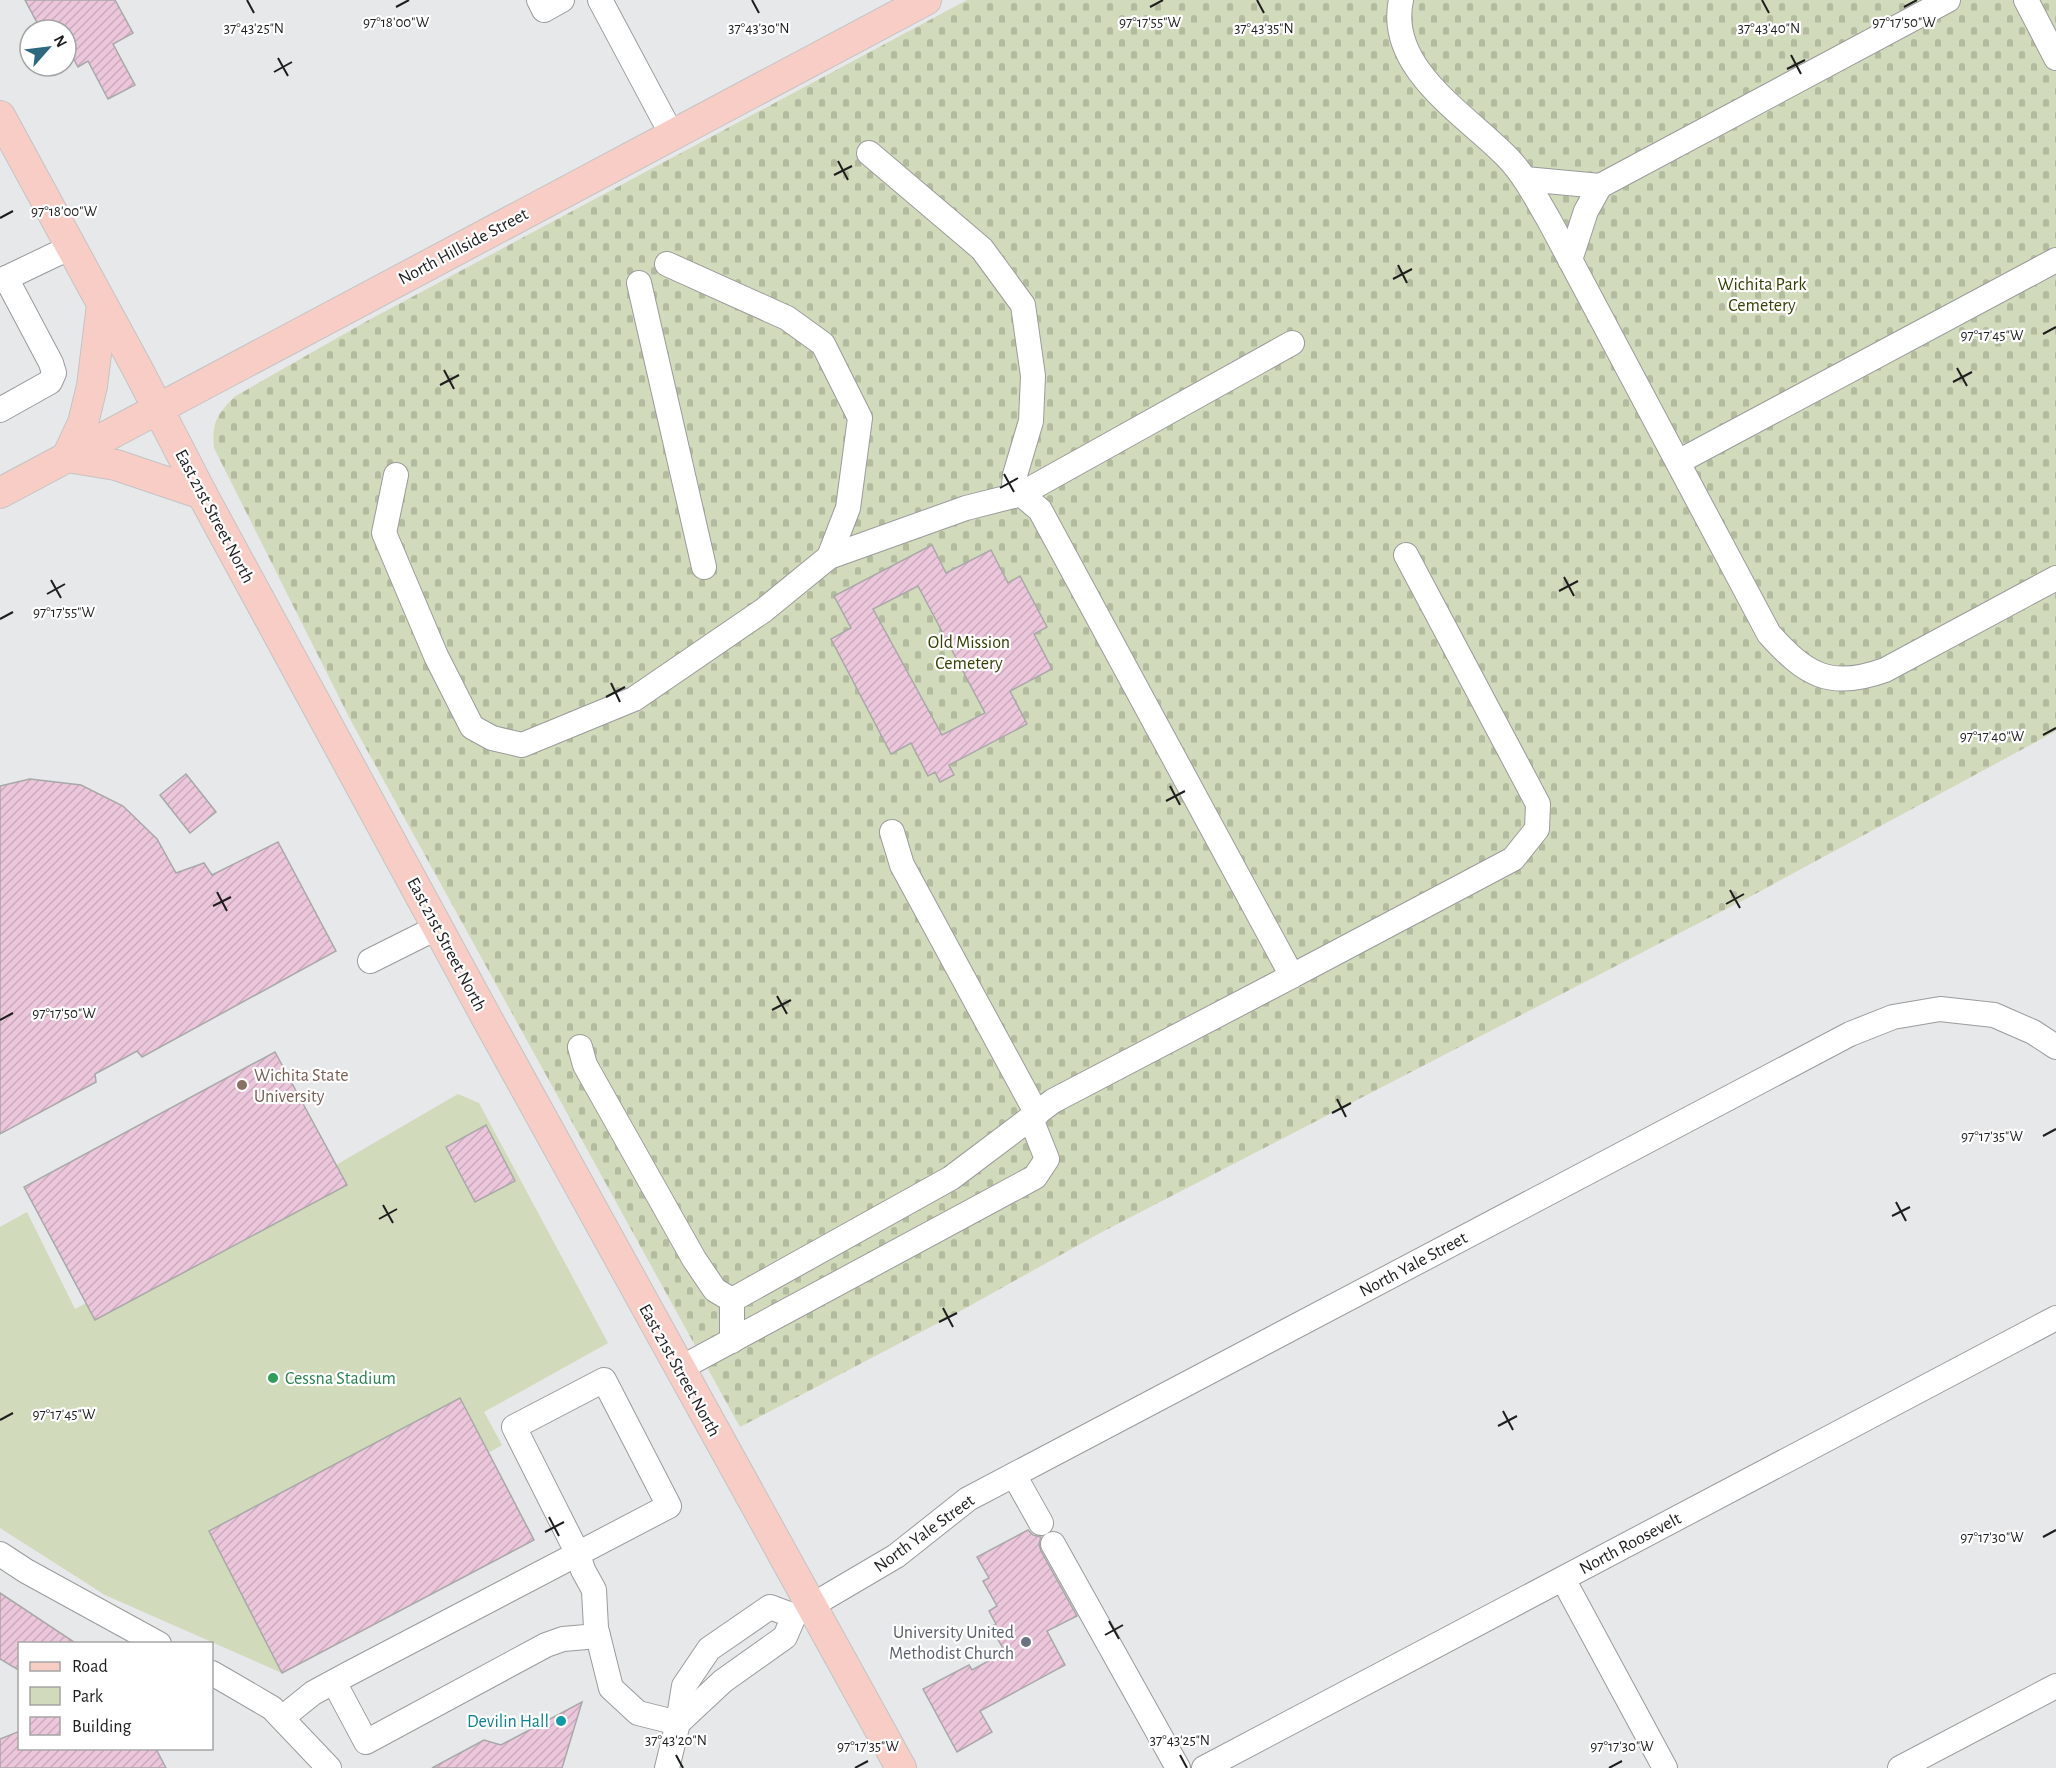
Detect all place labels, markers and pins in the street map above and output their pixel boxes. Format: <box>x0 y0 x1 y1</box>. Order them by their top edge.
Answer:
place label: Wichita State University <box>254 1067 348 1106</box>
marker: Wichita State University <box>235 1078 249 1092</box>
place label: Cessna Stadium <box>285 1370 396 1388</box>
marker: Cessna Stadium <box>266 1371 280 1385</box>
place label: University United Methodist Church <box>889 1624 1014 1663</box>
marker: University United Methodist Church <box>1019 1635 1033 1649</box>
place label: Devilin Hall <box>467 1713 549 1731</box>
marker: Devilin Hall <box>554 1714 568 1728</box>

